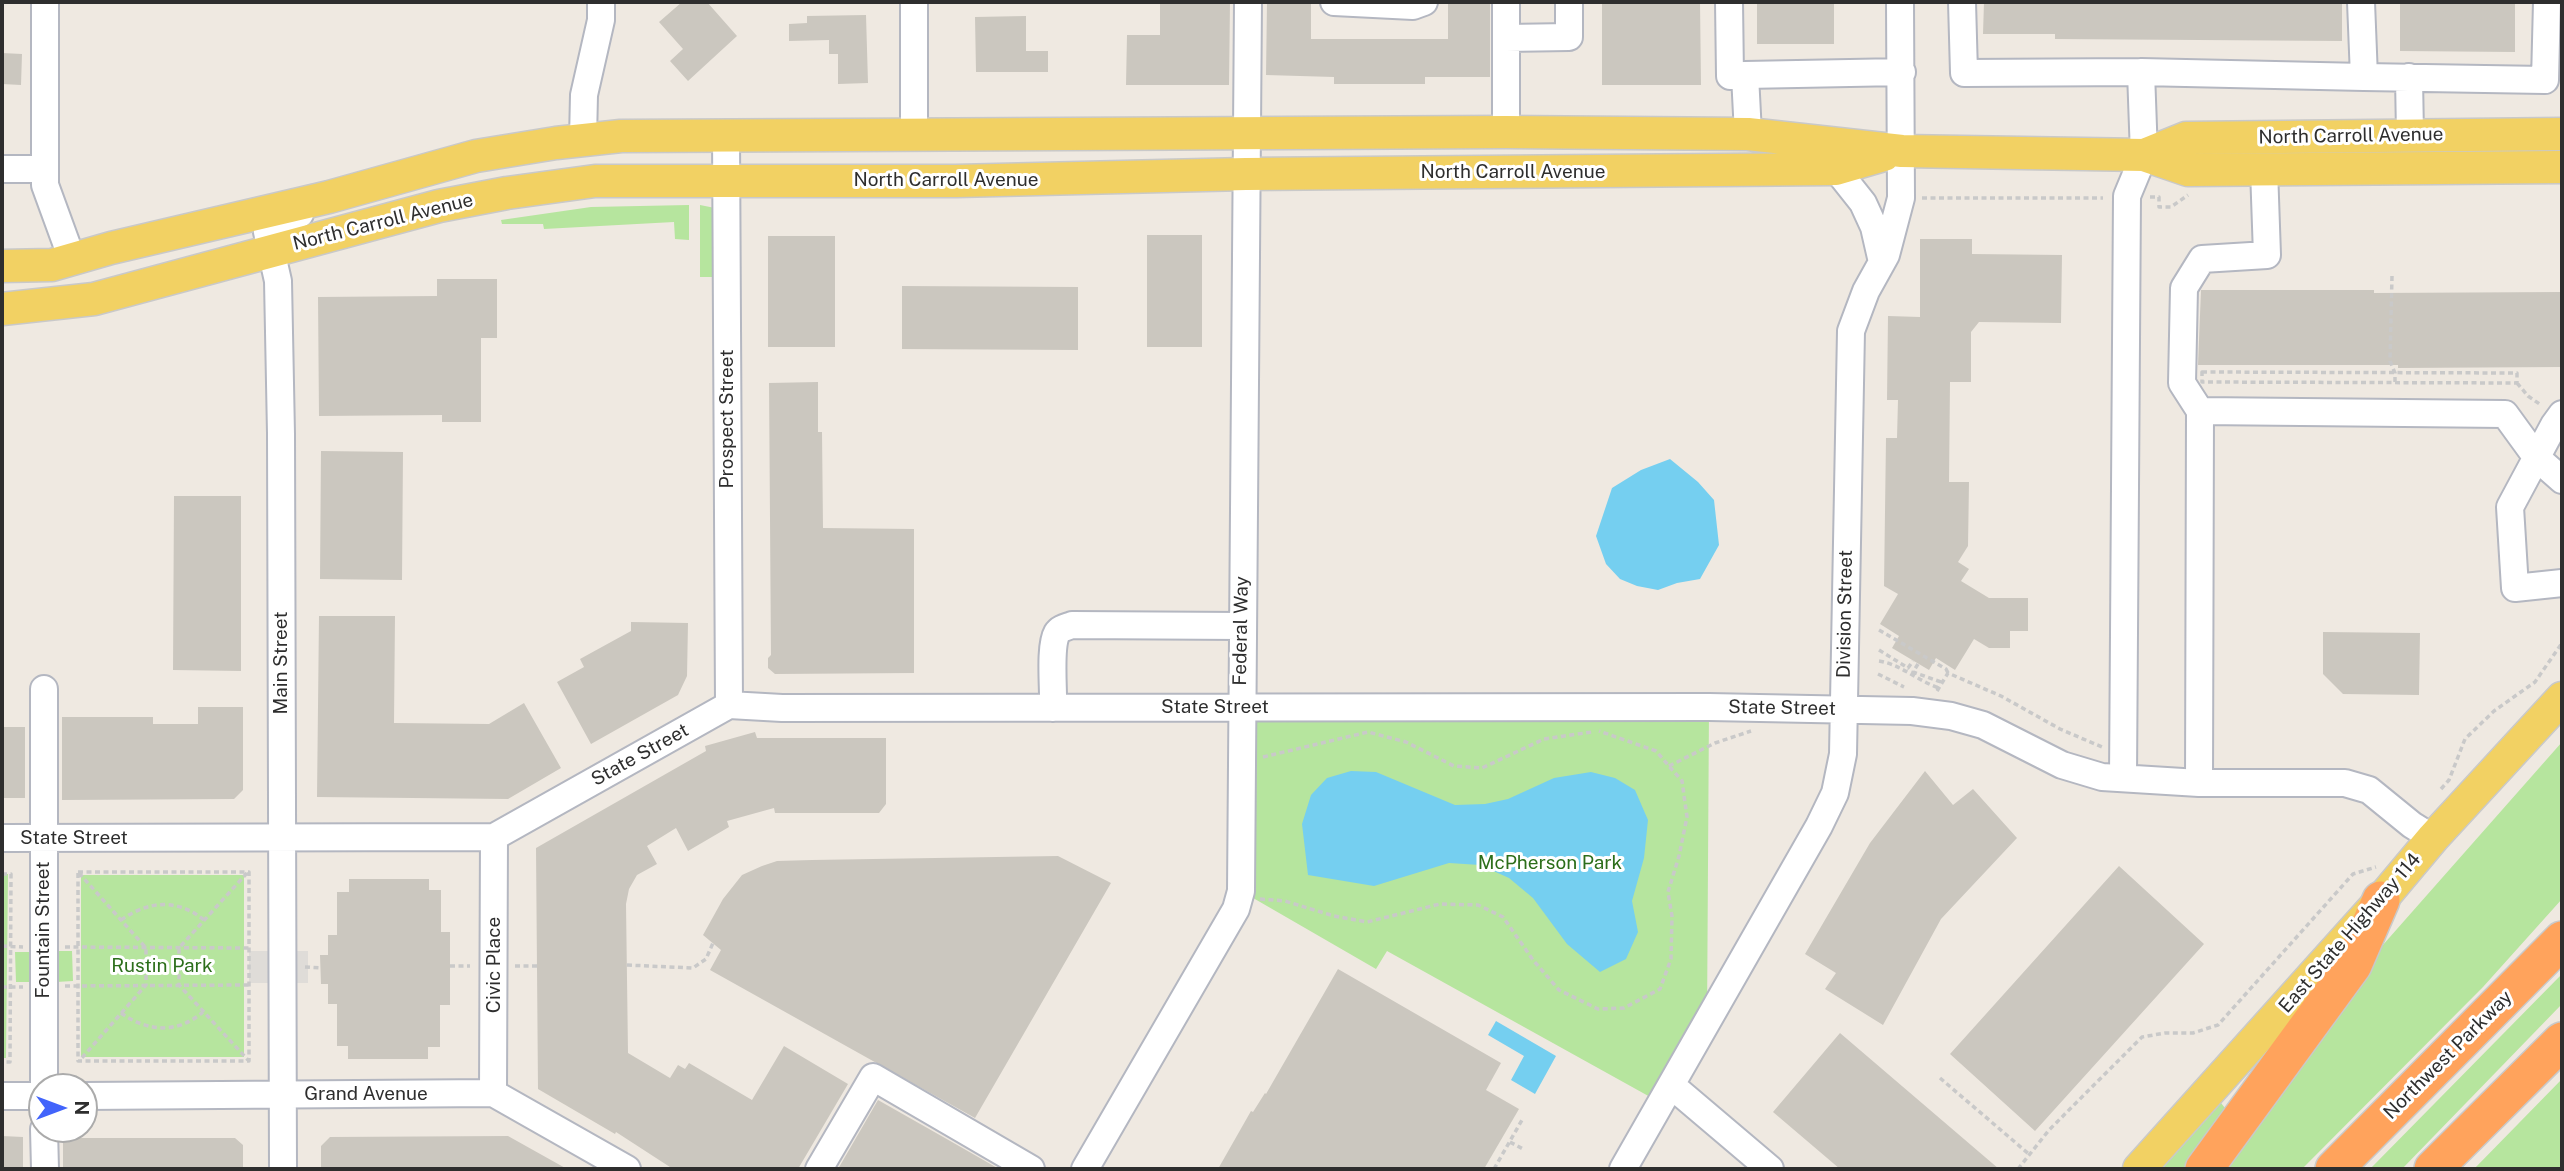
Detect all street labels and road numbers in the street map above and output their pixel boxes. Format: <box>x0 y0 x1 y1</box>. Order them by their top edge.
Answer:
street label: North Carroll Avenue <box>2258 123 2444 149</box>
street label: North Carroll Avenue <box>1420 161 1606 183</box>
street label: North Carroll Avenue <box>853 169 1039 191</box>
street label: North Carroll Avenue <box>290 189 476 255</box>
street label: Prospect Street <box>716 349 738 489</box>
street label: Division Street <box>1832 550 1858 678</box>
street label: Federal Way <box>1229 576 1253 686</box>
street label: Main Street <box>270 611 292 715</box>
street label: State Street <box>1161 696 1269 718</box>
street label: State Street <box>1728 696 1836 720</box>
street label: State Street <box>587 719 693 791</box>
street label: State Street <box>20 827 128 849</box>
street label: East State Highway 114 <box>2274 848 2426 1018</box>
street label: Fountain Street <box>32 861 54 999</box>
street label: Civic Place <box>483 917 505 1013</box>
street label: Northwest Parkway <box>2379 986 2517 1124</box>
street label: Grand Avenue <box>304 1083 428 1105</box>

